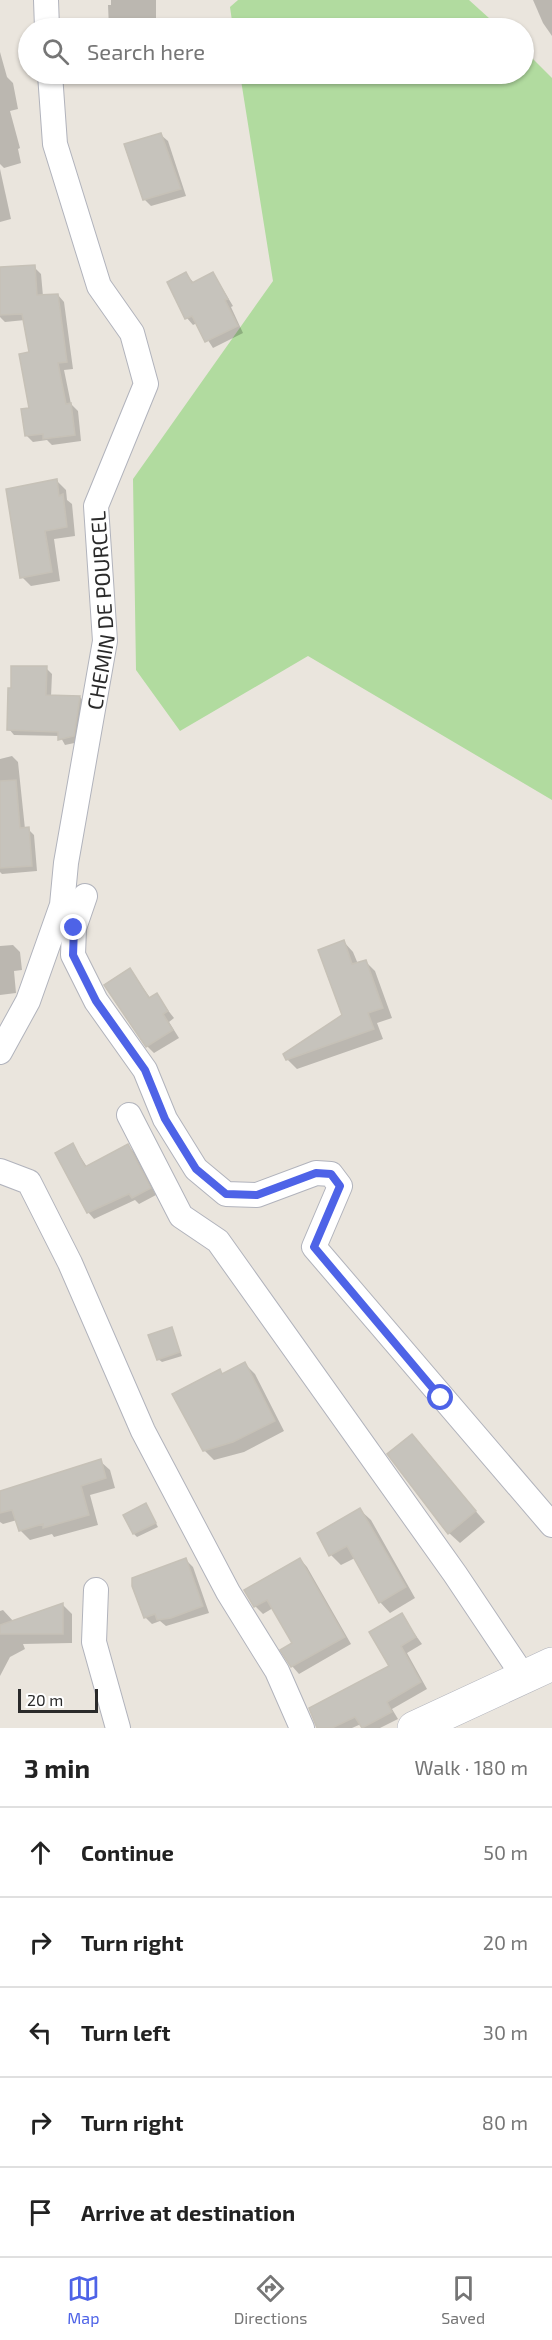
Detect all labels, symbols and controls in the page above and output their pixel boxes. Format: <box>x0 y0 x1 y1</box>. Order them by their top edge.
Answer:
search box <box>18 18 534 84</box>
icon: search <box>39 35 72 68</box>
text: Search here <box>87 38 205 64</box>
street label: CHEMIN DE POURCEL <box>81 510 119 712</box>
route end <box>60 914 86 940</box>
route start <box>427 1384 453 1410</box>
scale bar <box>18 1686 98 1714</box>
text: 20 m <box>27 1690 63 1709</box>
text: 3 min <box>24 1752 90 1783</box>
text: Walk · 180 m <box>415 1755 528 1779</box>
icon: ahead <box>24 1836 57 1869</box>
text: Continue <box>81 1839 174 1865</box>
text: 50 m <box>483 1840 528 1864</box>
icon: right <box>24 1926 57 1959</box>
text: Turn right <box>81 1929 183 1955</box>
text: 20 m <box>483 1930 528 1954</box>
icon: left <box>24 2016 57 2049</box>
text: Turn left <box>81 2019 170 2045</box>
text: 30 m <box>483 2020 528 2044</box>
icon: right <box>24 2106 57 2139</box>
text: Turn right <box>81 2109 183 2135</box>
text: 80 m <box>482 2110 528 2134</box>
icon: arrive <box>24 2196 57 2229</box>
text: Arrive at destination <box>81 2199 295 2225</box>
tab: Map <box>67 2272 100 2327</box>
tab: Directions <box>234 2272 307 2327</box>
tab: Saved <box>441 2272 485 2327</box>

